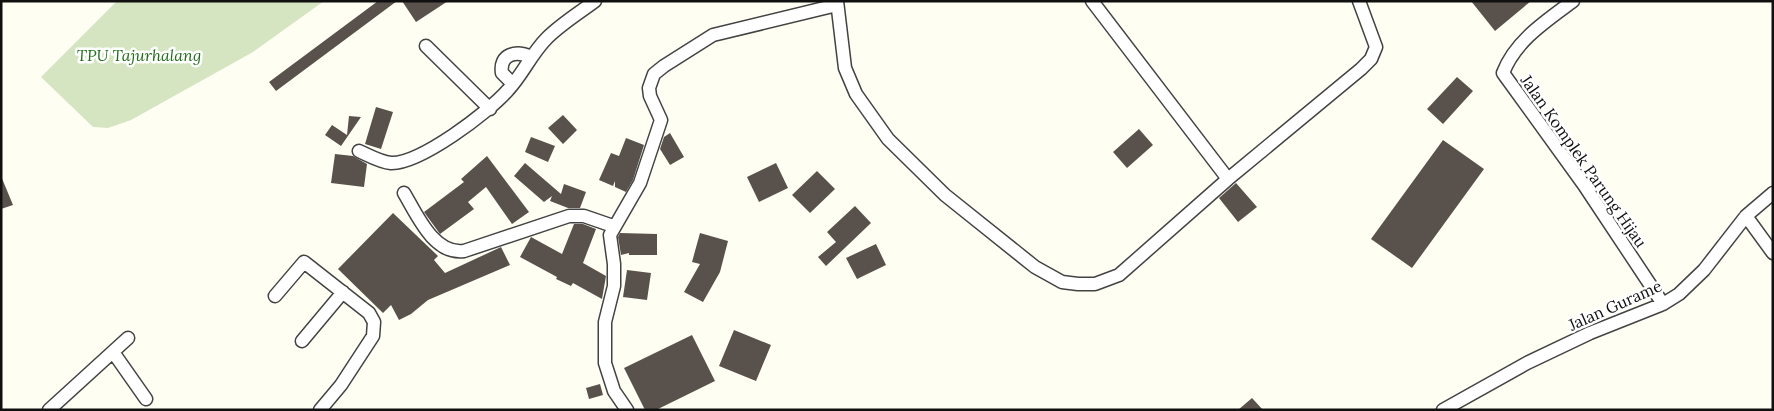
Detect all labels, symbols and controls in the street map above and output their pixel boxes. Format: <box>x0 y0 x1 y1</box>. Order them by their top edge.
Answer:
park label: TPU Tajurhalang <box>77 45 201 65</box>
street label: Jalan Komplek Parung Hijau <box>1516 70 1652 252</box>
street label: Jalan Gurame <box>1564 275 1665 335</box>

